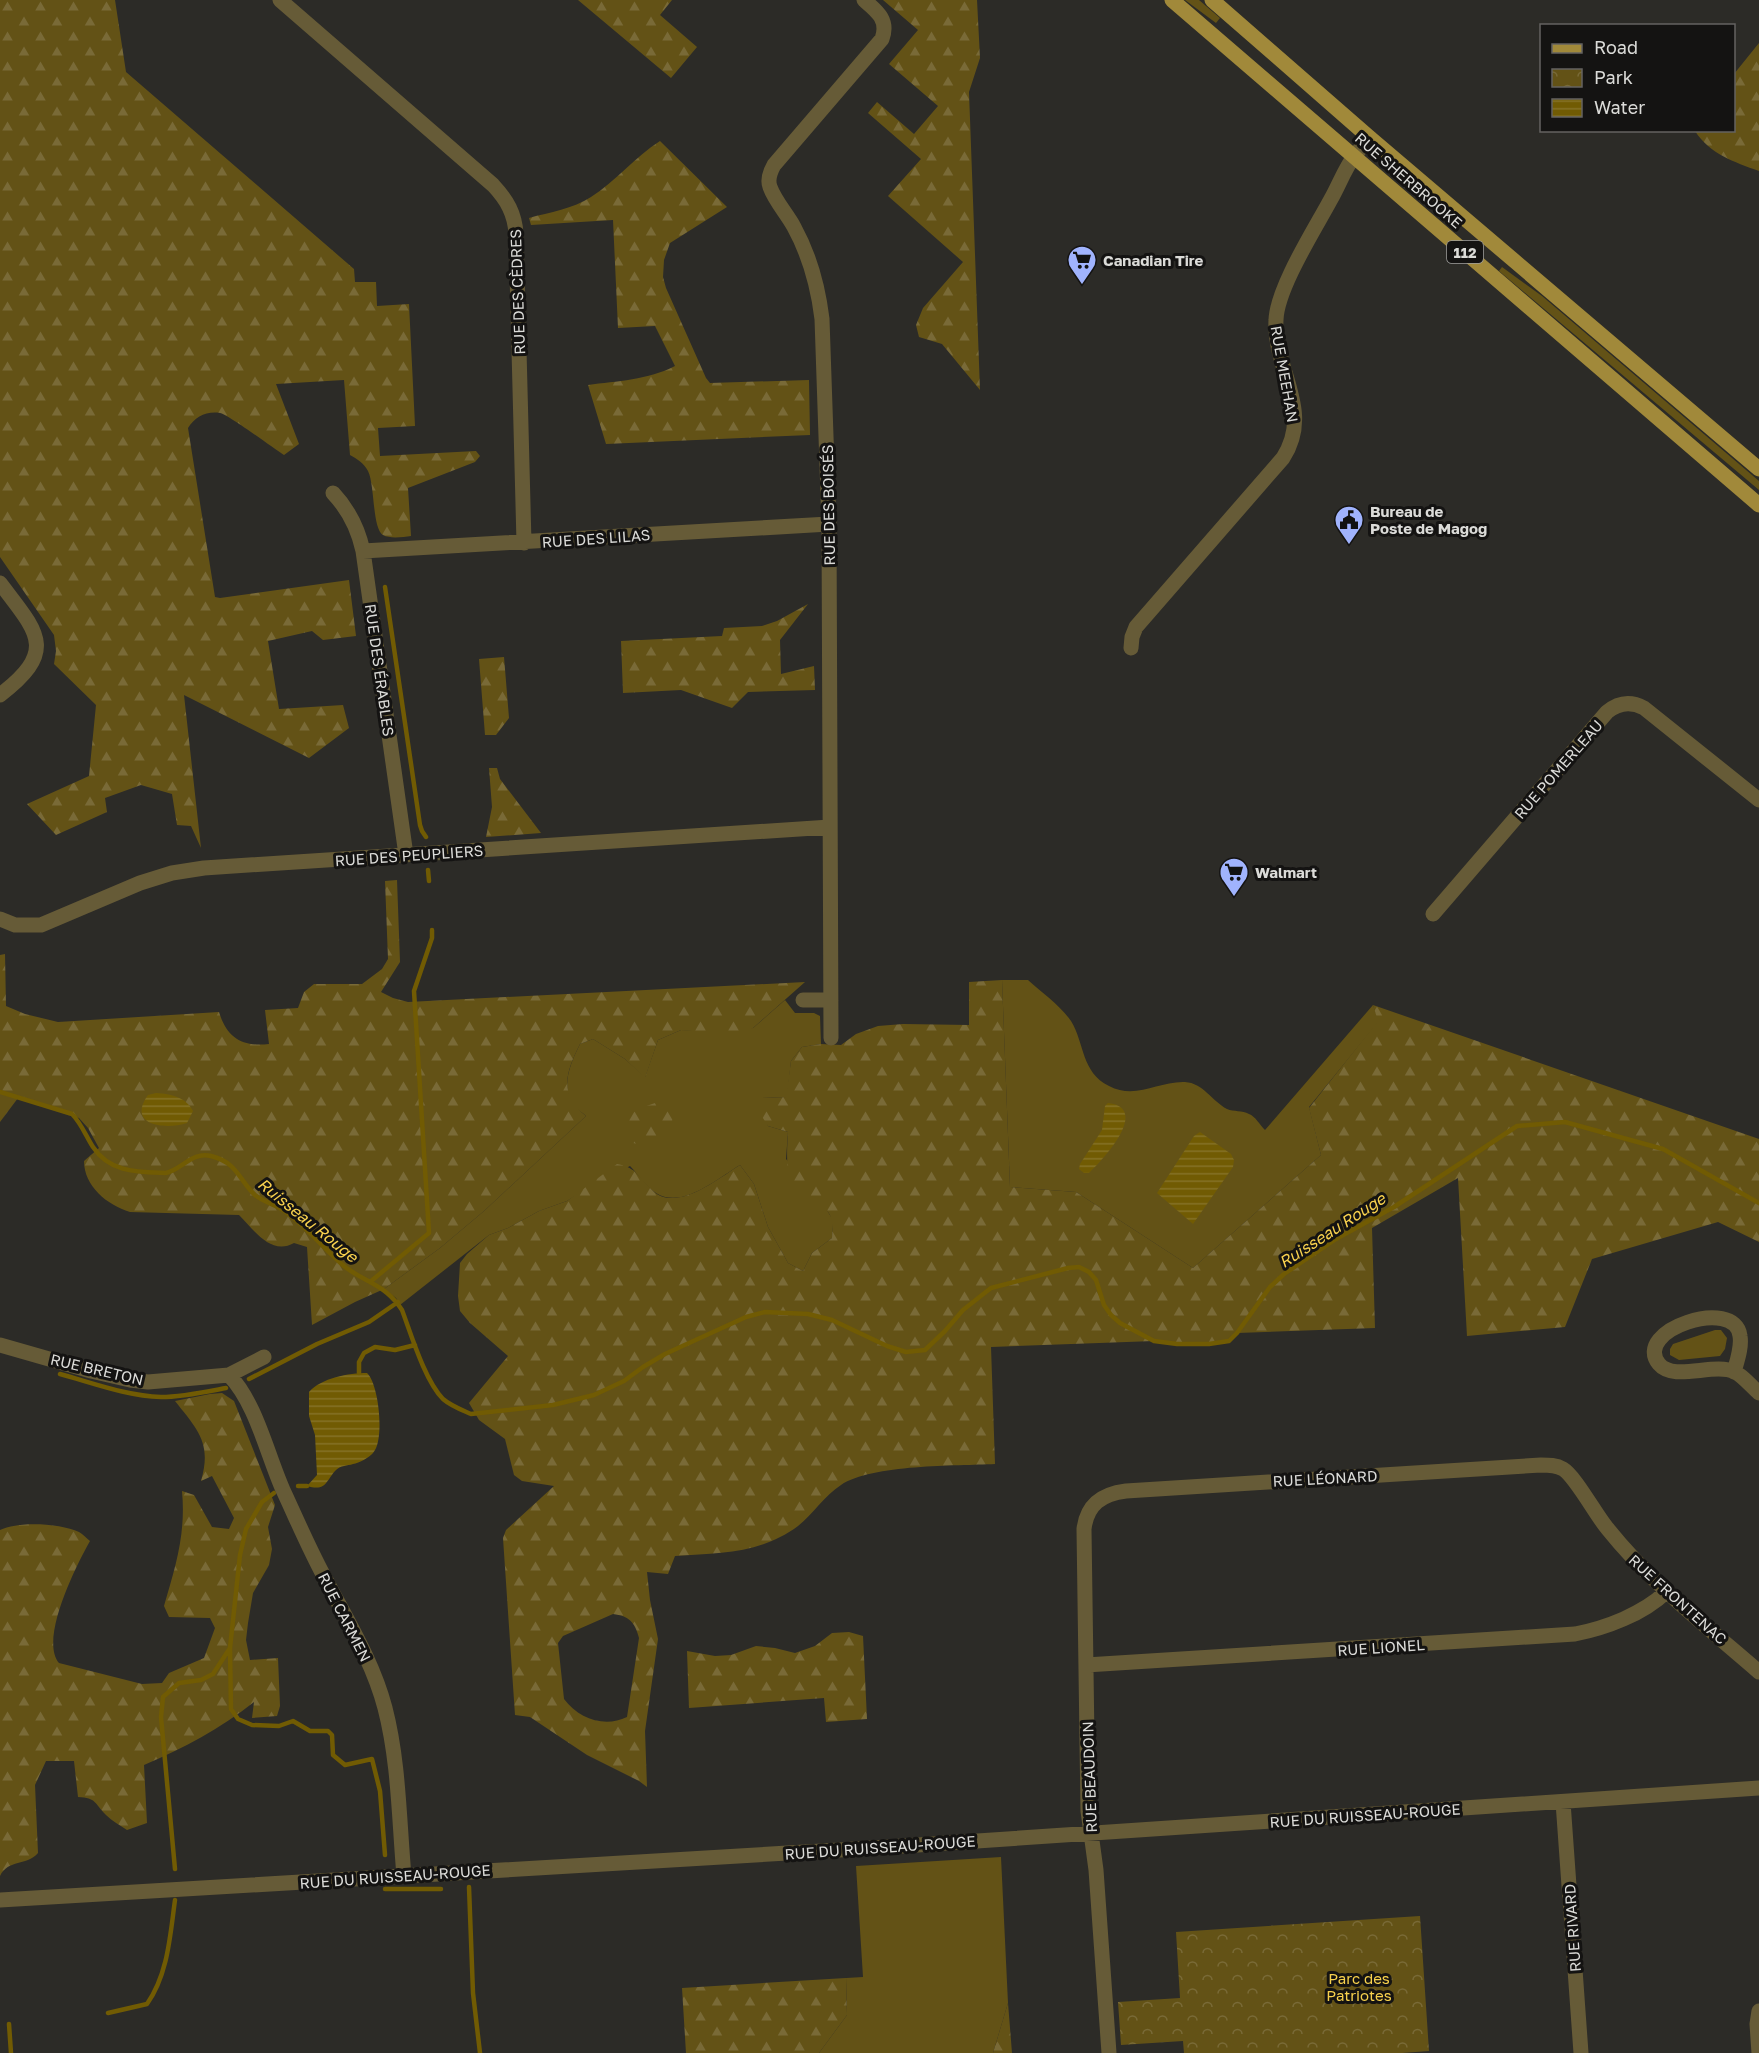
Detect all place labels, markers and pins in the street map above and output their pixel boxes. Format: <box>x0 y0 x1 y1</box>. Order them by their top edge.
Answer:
supermarket icon: Canadian Tire <box>1066 244 1098 286</box>
place label: Canadian Tire <box>1103 251 1203 269</box>
place label: Bureau de Poste de Magog <box>1370 502 1487 537</box>
public building icon: Bureau de Poste de Magog <box>1333 504 1365 546</box>
supermarket icon: Walmart <box>1218 856 1250 898</box>
place label: Walmart <box>1255 863 1317 881</box>

